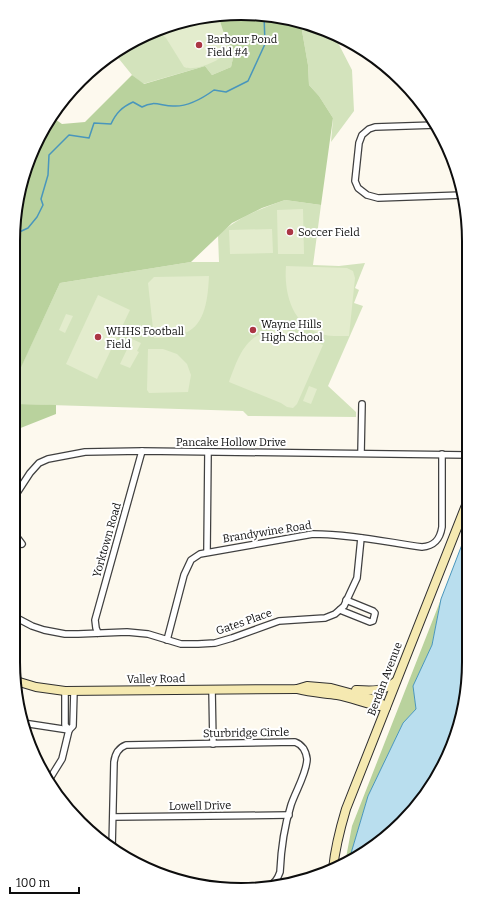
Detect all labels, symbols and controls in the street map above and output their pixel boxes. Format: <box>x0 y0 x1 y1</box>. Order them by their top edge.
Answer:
place label: Barbour Pond Field #4 <box>207 33 278 59</box>
marker: Barbour Pond Field #4 <box>194 40 204 50</box>
place label: Soccer Field <box>298 226 360 239</box>
marker: Soccer Field <box>285 227 295 237</box>
place label: Wayne Hills High School <box>261 318 323 344</box>
place label: WHHS Football Field <box>106 325 184 351</box>
marker: Wayne Hills High School <box>248 325 258 335</box>
marker: WHHS Football Field <box>93 332 103 342</box>
street label: Pancake Hollow Drive <box>176 436 286 449</box>
street label: Yorktown Road <box>90 501 124 579</box>
street label: Brandywine Road <box>222 518 313 545</box>
street label: Gates Place <box>214 606 274 638</box>
street label: Berdan Avenue <box>365 640 405 718</box>
street label: Valley Road <box>127 672 186 686</box>
street label: Sturbridge Circle <box>203 726 289 740</box>
street label: Lowell Drive <box>169 799 231 813</box>
scale bar <box>10 869 79 895</box>
text: 100 m <box>16 876 51 890</box>

